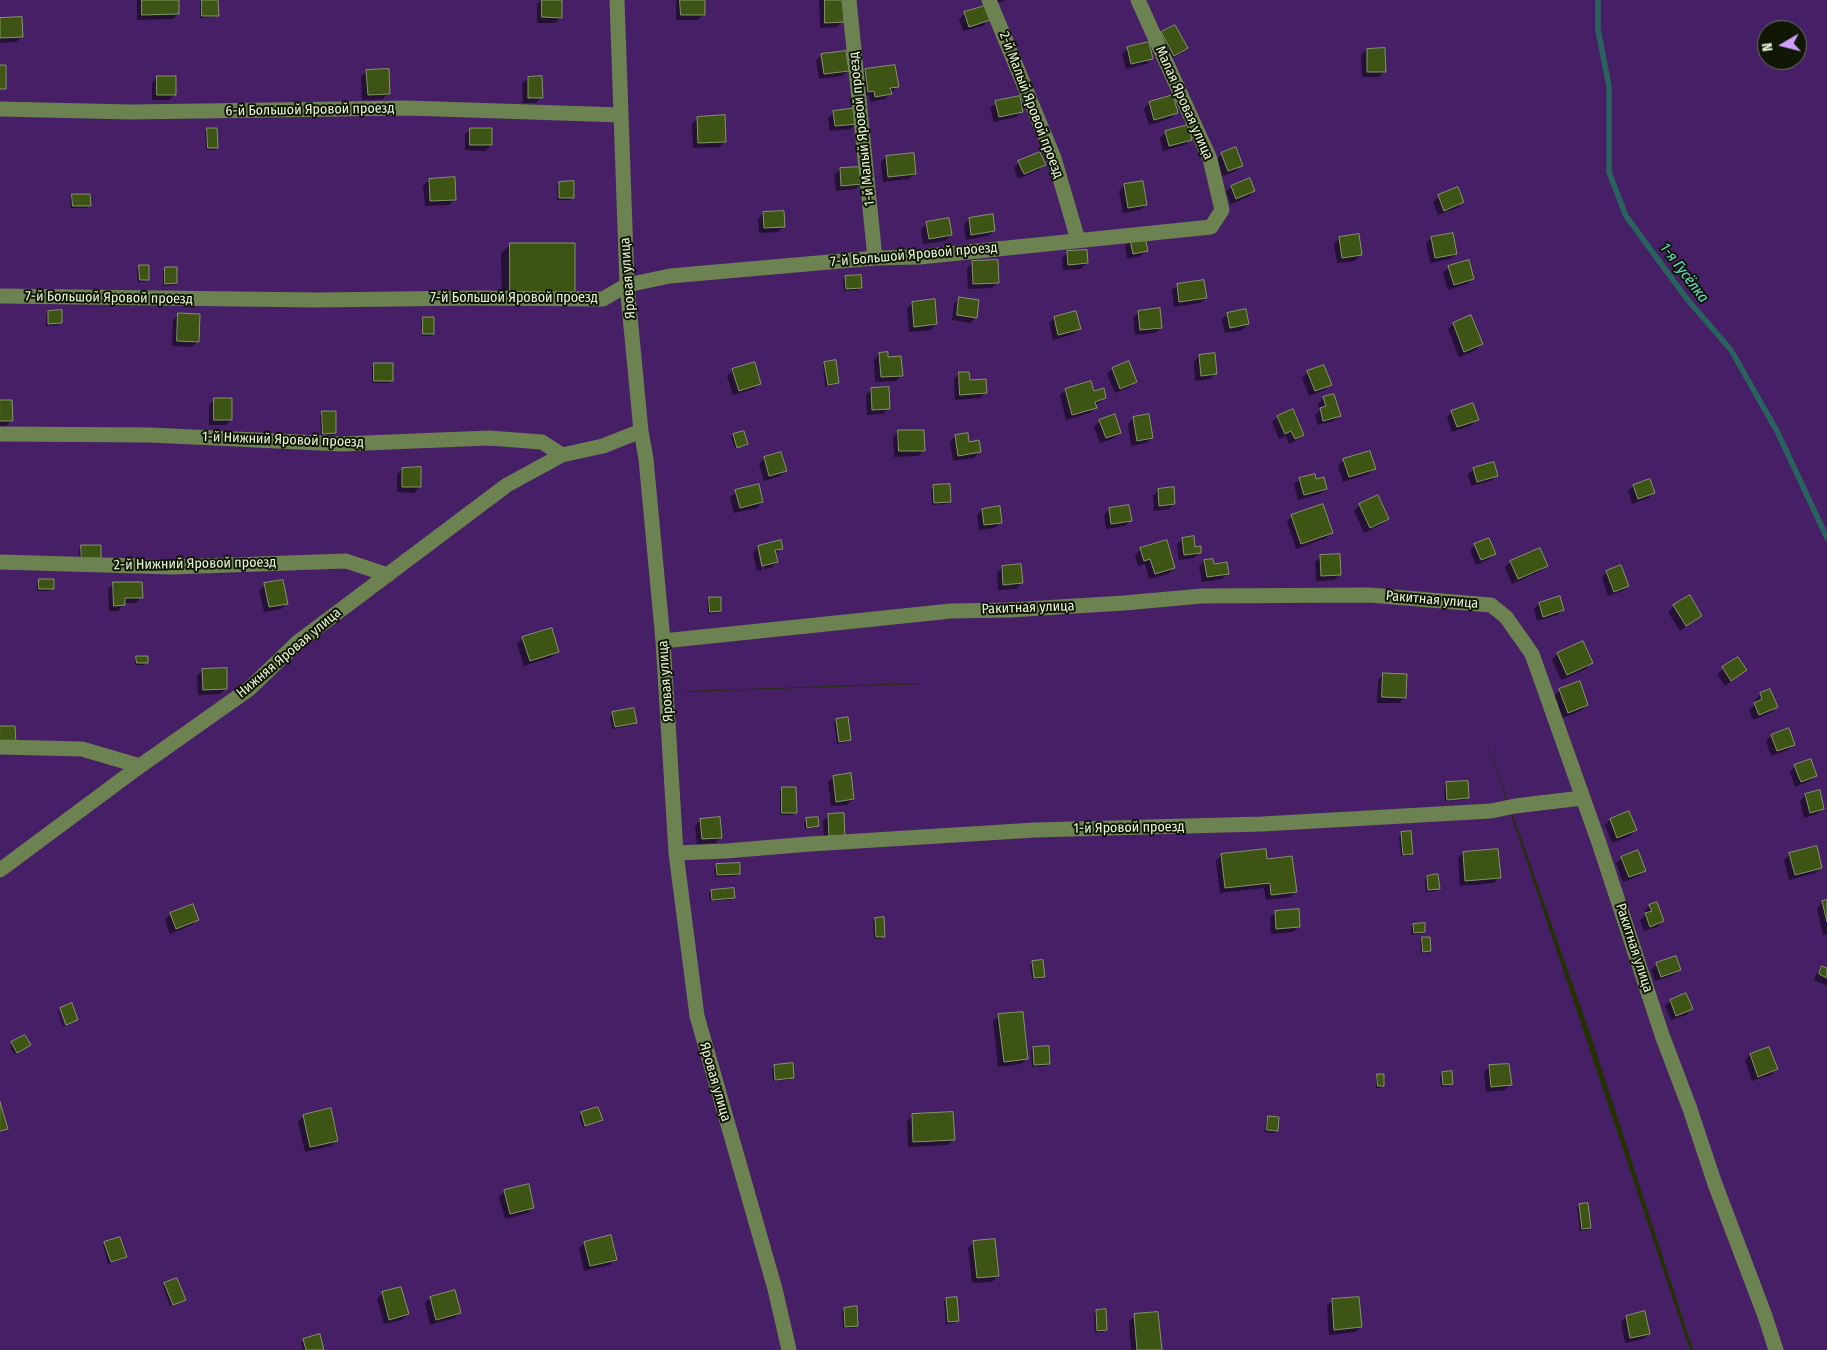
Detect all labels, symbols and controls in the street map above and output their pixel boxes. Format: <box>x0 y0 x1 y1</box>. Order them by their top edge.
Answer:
north arrow <box>1757 20 1807 70</box>
street label: 2-й Малый Яровой проезд <box>995 29 1067 181</box>
text: N <box>1759 42 1777 52</box>
street label: Малая Яровая улица <box>1151 44 1217 162</box>
street label: 1-й Малый Яровой проезд <box>846 51 878 207</box>
street label: 6-й Большой Яровой проезд <box>225 100 395 120</box>
street label: Яровая улица <box>617 237 639 319</box>
street label: 7-й Большой Яровой проезд <box>830 239 998 271</box>
water label: 1-я Гусёлка <box>1656 240 1712 306</box>
street label: 7-й Большой Яровой проезд <box>25 288 193 308</box>
street label: 7-й Большой Яровой проезд <box>430 290 598 306</box>
street label: 1-й Нижний Яровой проезд <box>202 429 364 451</box>
street label: 2-й Нижний Яровой проезд <box>114 554 276 574</box>
street label: Ракитная улица <box>1385 588 1479 612</box>
street label: Ракитная улица <box>981 598 1075 618</box>
street label: Нижняя Яровая улица <box>233 604 345 702</box>
street label: Яровая улица <box>655 640 677 722</box>
street label: 1-й Яровой проезд <box>1073 819 1185 837</box>
street label: Ракитная улица <box>1612 901 1656 995</box>
street label: Яровая улица <box>696 1040 734 1124</box>

